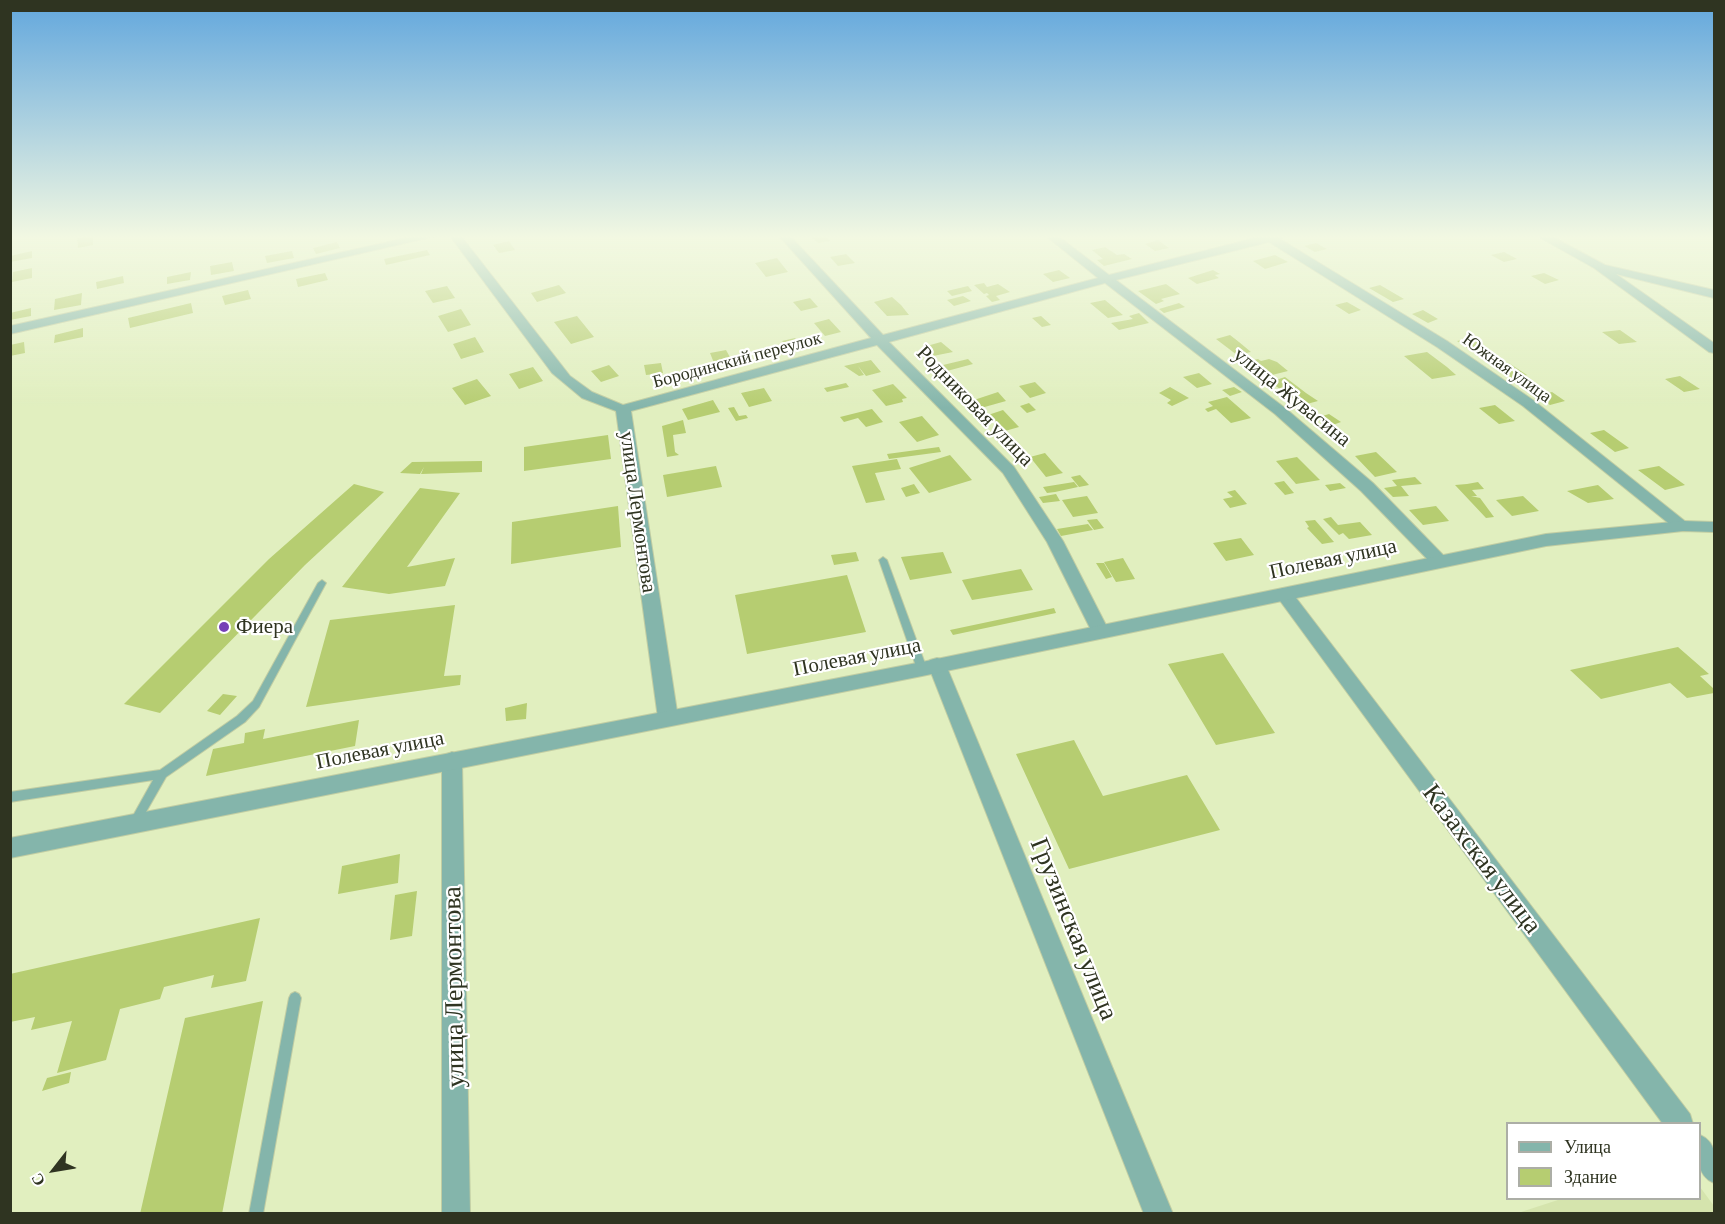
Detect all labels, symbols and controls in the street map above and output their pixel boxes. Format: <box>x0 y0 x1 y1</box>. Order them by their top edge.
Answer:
street label: Бородинский переулок <box>650 327 824 393</box>
street label: Южная улица <box>1458 328 1556 408</box>
street label: Родниковая улица <box>911 340 1039 472</box>
street label: улица Жувасина <box>1228 342 1356 452</box>
street label: улица Лермонтова <box>614 430 662 594</box>
street label: Полевая улица <box>1267 533 1399 585</box>
place label: Фиера <box>236 614 293 640</box>
marker: Фиера <box>217 620 231 634</box>
street label: Полевая улица <box>791 632 923 682</box>
street label: Полевая улица <box>314 725 446 775</box>
street label: Казахская улица <box>1416 778 1548 940</box>
street label: Грузинская улица <box>1023 833 1125 1025</box>
street label: улица Лермонтова <box>437 886 471 1088</box>
legend <box>1506 1122 1701 1200</box>
text: Улица <box>1564 1137 1611 1157</box>
north arrow <box>24 1140 84 1200</box>
text: Здание <box>1564 1167 1617 1187</box>
text: С <box>28 1170 48 1189</box>

